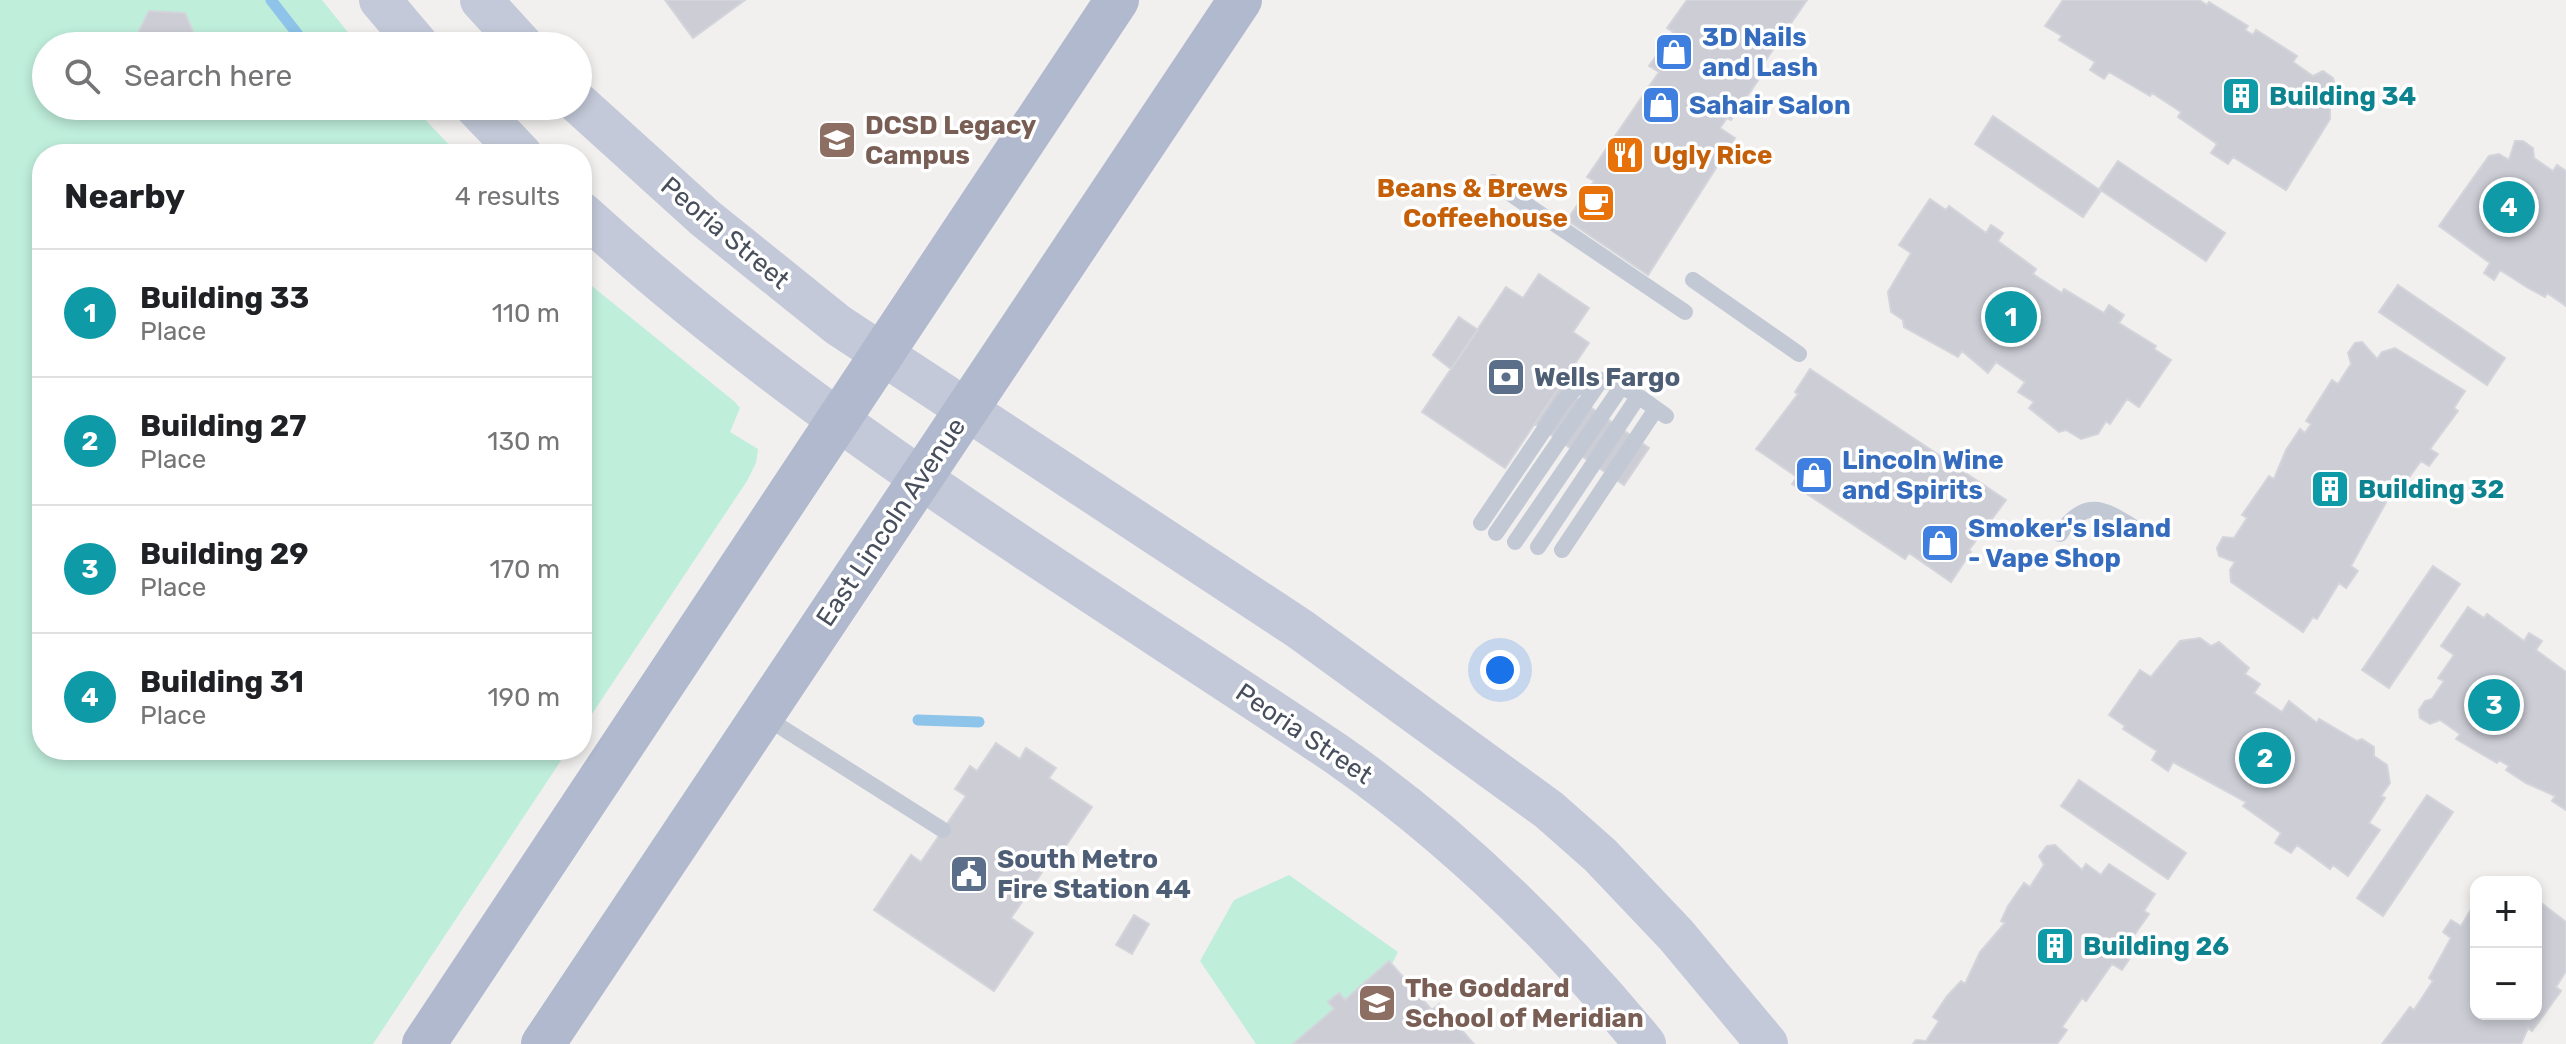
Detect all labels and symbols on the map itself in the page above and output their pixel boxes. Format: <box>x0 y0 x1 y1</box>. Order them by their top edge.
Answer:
place label: 3D Nails and Lash <box>1702 22 1818 83</box>
shop icon: 3D Nails and Lash <box>1653 31 1695 73</box>
building icon: Building 34 <box>2220 75 2262 117</box>
place label: Building 34 <box>2269 81 2416 112</box>
shop icon: Sahair Salon <box>1640 84 1682 126</box>
place label: Sahair Salon <box>1689 90 1851 121</box>
place label: DCSD Legacy Campus <box>865 110 1037 171</box>
school or university icon: DCSD Legacy Campus <box>816 119 858 161</box>
restaurant icon: Ugly Rice <box>1604 134 1646 176</box>
place label: Ugly Rice <box>1653 140 1772 171</box>
street label: Peoria Street <box>654 170 796 296</box>
place label: Beans & Brews Coffeehouse <box>1377 173 1568 234</box>
pin: 4 <box>2483 177 2535 237</box>
cafe icon: Beans & Brews Coffeehouse <box>1575 182 1617 224</box>
pin: 1 <box>1985 287 2037 347</box>
bank icon: Wells Fargo <box>1485 356 1527 398</box>
place label: Wells Fargo <box>1534 362 1680 393</box>
street label: East Lincoln Avenue <box>810 412 972 632</box>
place label: Lincoln Wine and Spirits <box>1842 445 2004 506</box>
shop icon: Lincoln Wine and Spirits <box>1793 454 1835 496</box>
building icon: Building 32 <box>2309 468 2351 510</box>
place label: Building 32 <box>2358 474 2504 505</box>
place label: Smoker's Island - Vape Shop <box>1968 513 2171 574</box>
shop icon: Smoker's Island - Vape Shop <box>1919 522 1961 564</box>
your location <box>1480 650 1520 690</box>
pin: 3 <box>2468 675 2520 735</box>
street label: Peoria Street <box>1230 677 1378 791</box>
pin: 2 <box>2239 728 2291 788</box>
place label: South Metro Fire Station 44 <box>997 844 1191 905</box>
public building icon: South Metro Fire Station 44 <box>948 853 990 895</box>
building icon: Building 26 <box>2034 925 2076 967</box>
place label: Building 26 <box>2083 931 2229 962</box>
place label: The Goddard School of Meridian <box>1405 973 1644 1034</box>
school or university icon: The Goddard School of Meridian <box>1356 982 1398 1024</box>

